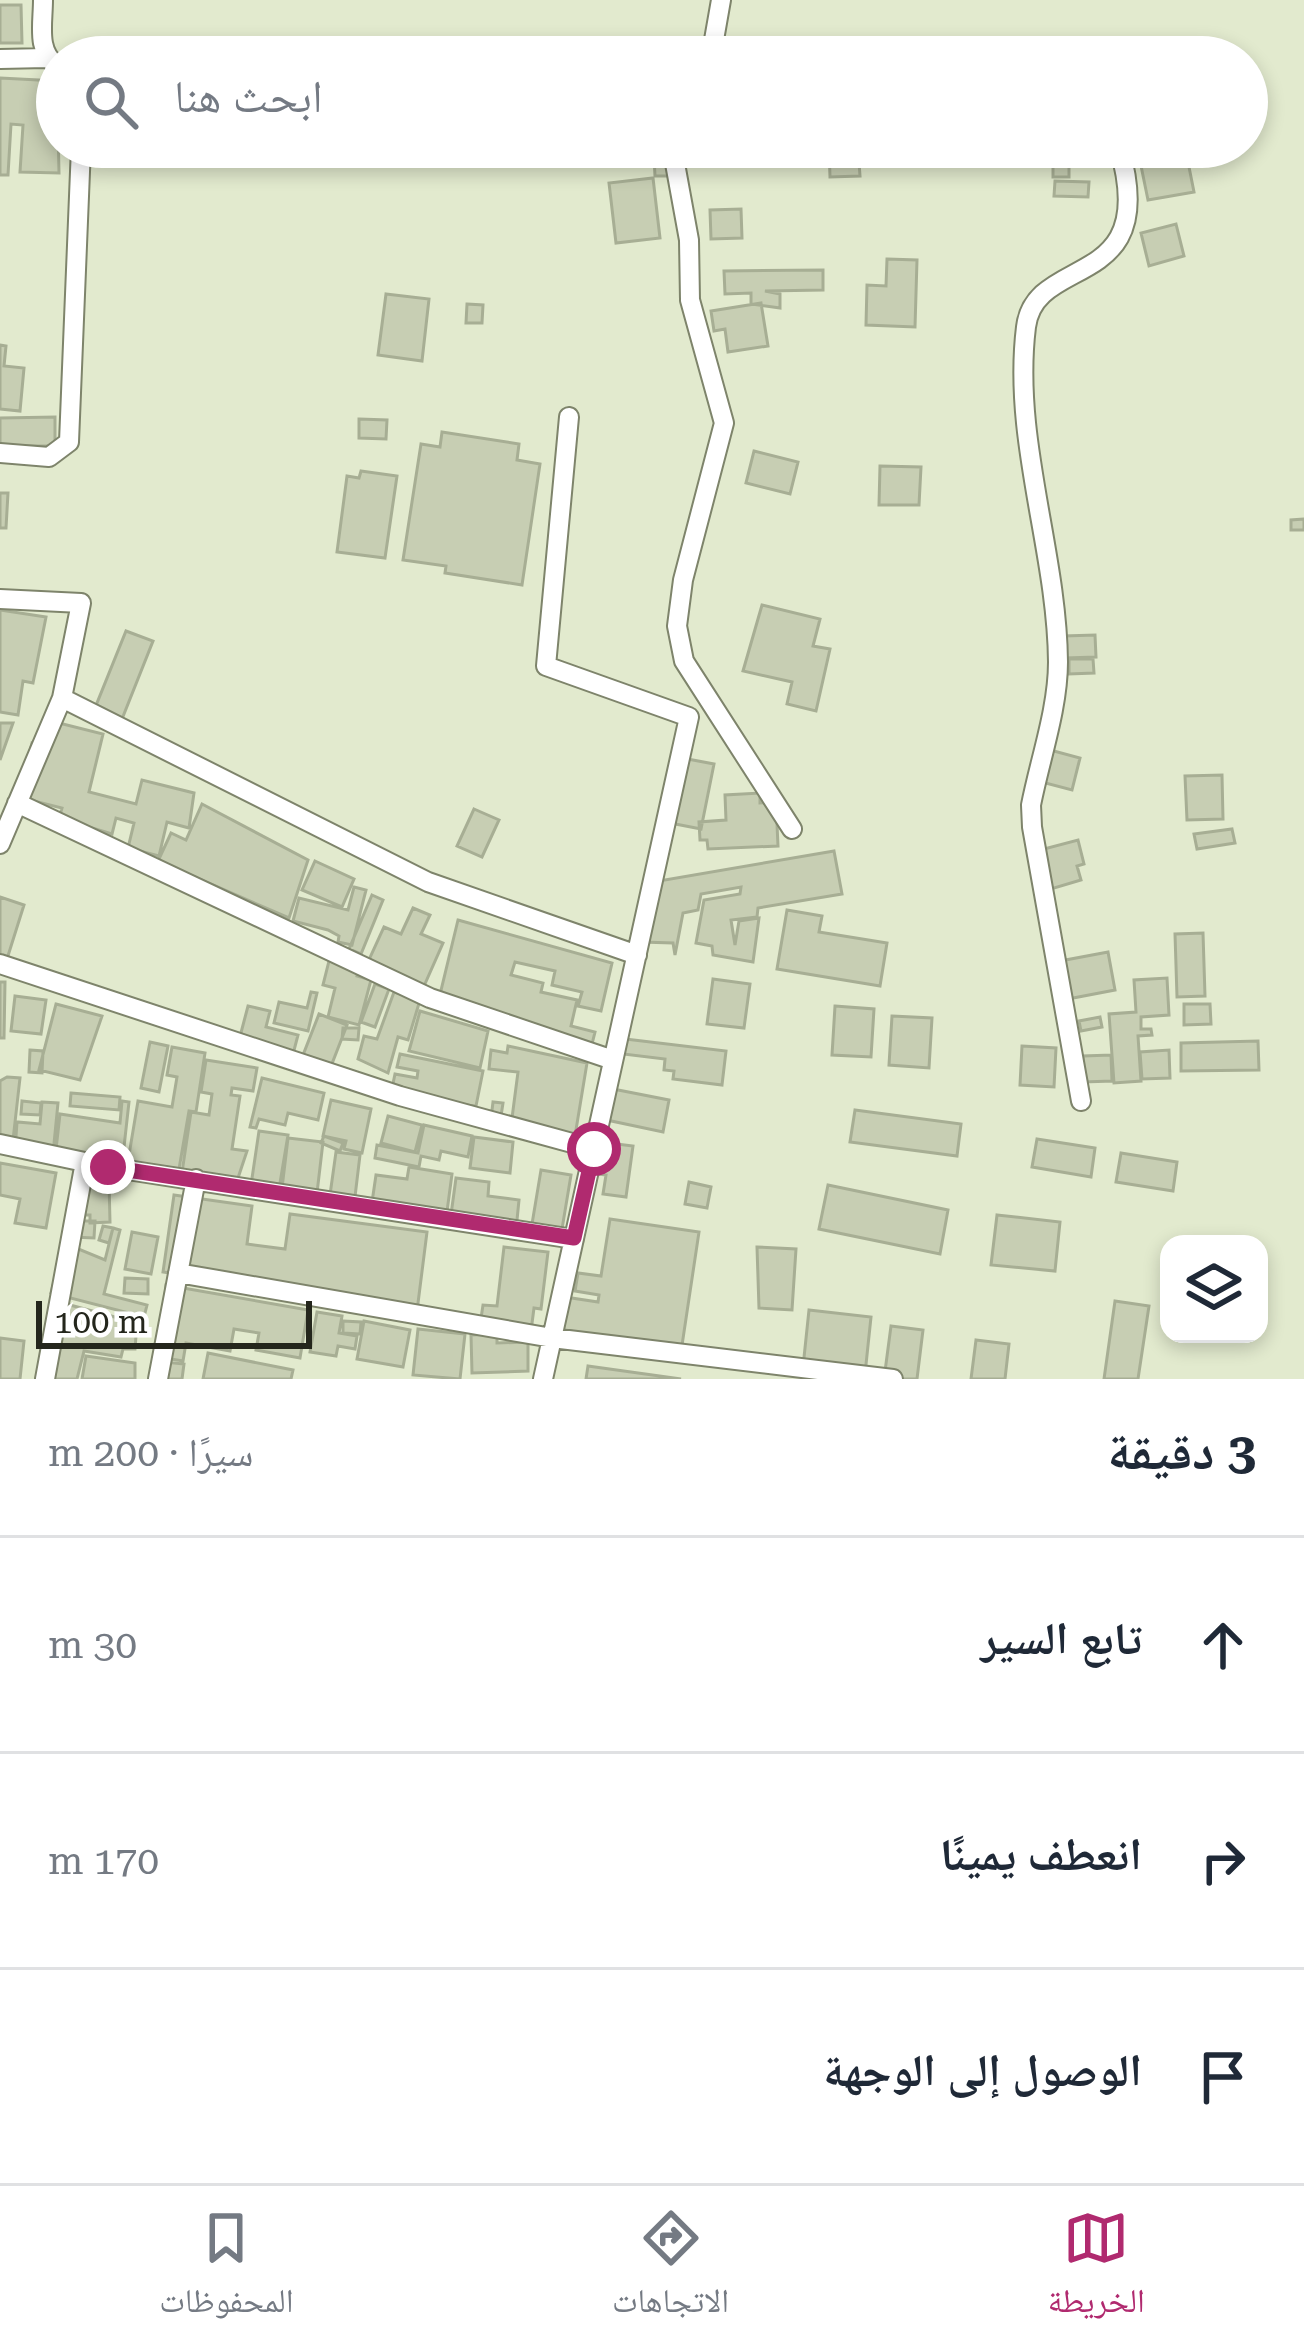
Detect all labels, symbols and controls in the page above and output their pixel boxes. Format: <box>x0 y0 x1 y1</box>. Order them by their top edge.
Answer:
search box <box>36 36 1268 168</box>
icon: search <box>78 69 144 135</box>
text: ابحث هنا <box>174 70 323 123</box>
route start <box>567 1122 621 1176</box>
route end <box>81 1140 135 1194</box>
map controls <box>1160 1235 1268 1343</box>
button: layers <box>1160 1235 1268 1343</box>
scale bar <box>36 1295 312 1348</box>
text: 100 m <box>54 1302 148 1341</box>
text: 3 دقيقة <box>1107 1422 1256 1481</box>
text: سيرًا · 200 m <box>48 1430 253 1476</box>
text: تابع السير <box>980 1612 1142 1665</box>
icon: ahead <box>1190 1612 1256 1678</box>
text: 30 m <box>48 1622 137 1668</box>
text: انعطف يمينًا <box>940 1828 1142 1881</box>
icon: right <box>1190 1828 1256 1894</box>
text: 170 m <box>48 1838 159 1884</box>
text: الوصول إلى الوجهة <box>823 2044 1142 2097</box>
icon: arrive <box>1190 2044 1256 2110</box>
tab: المحفوظات <box>159 2205 294 2333</box>
tab: الاتجاهات <box>612 2205 729 2333</box>
tab: الخريطة <box>1048 2205 1145 2333</box>

